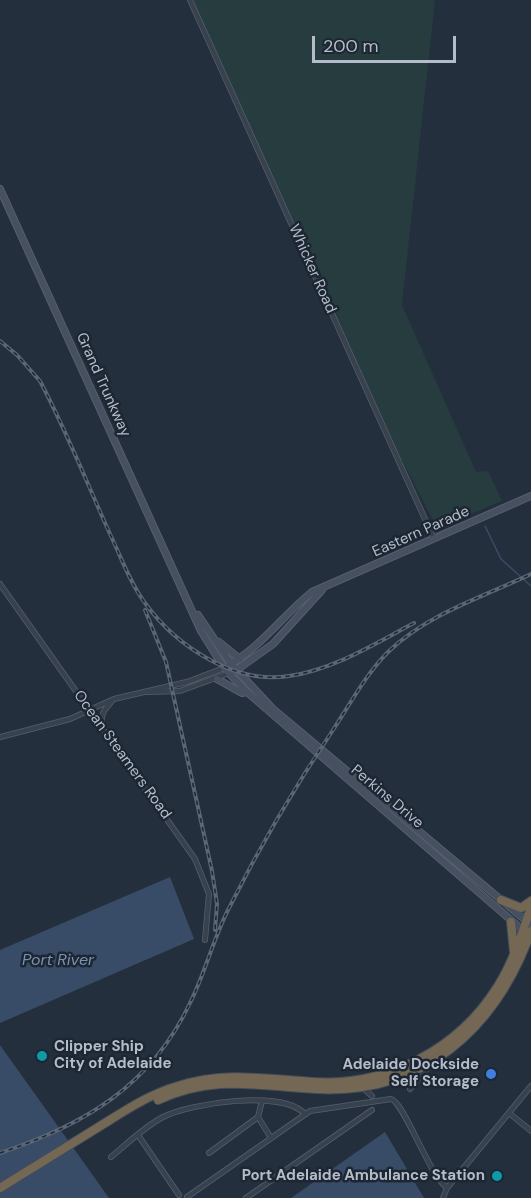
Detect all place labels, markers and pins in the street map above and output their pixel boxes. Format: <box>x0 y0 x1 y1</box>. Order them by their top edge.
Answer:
place label: Clipper Ship City of Adelaide <box>54 1038 171 1073</box>
marker: Clipper Ship City of Adelaide <box>35 1049 49 1063</box>
place label: Adelaide Dockside Self Storage <box>342 1056 479 1091</box>
marker: Adelaide Dockside Self Storage <box>484 1067 498 1081</box>
place label: Port Adelaide Ambulance Station <box>242 1167 485 1185</box>
marker: Port Adelaide Ambulance Station <box>490 1169 504 1183</box>

